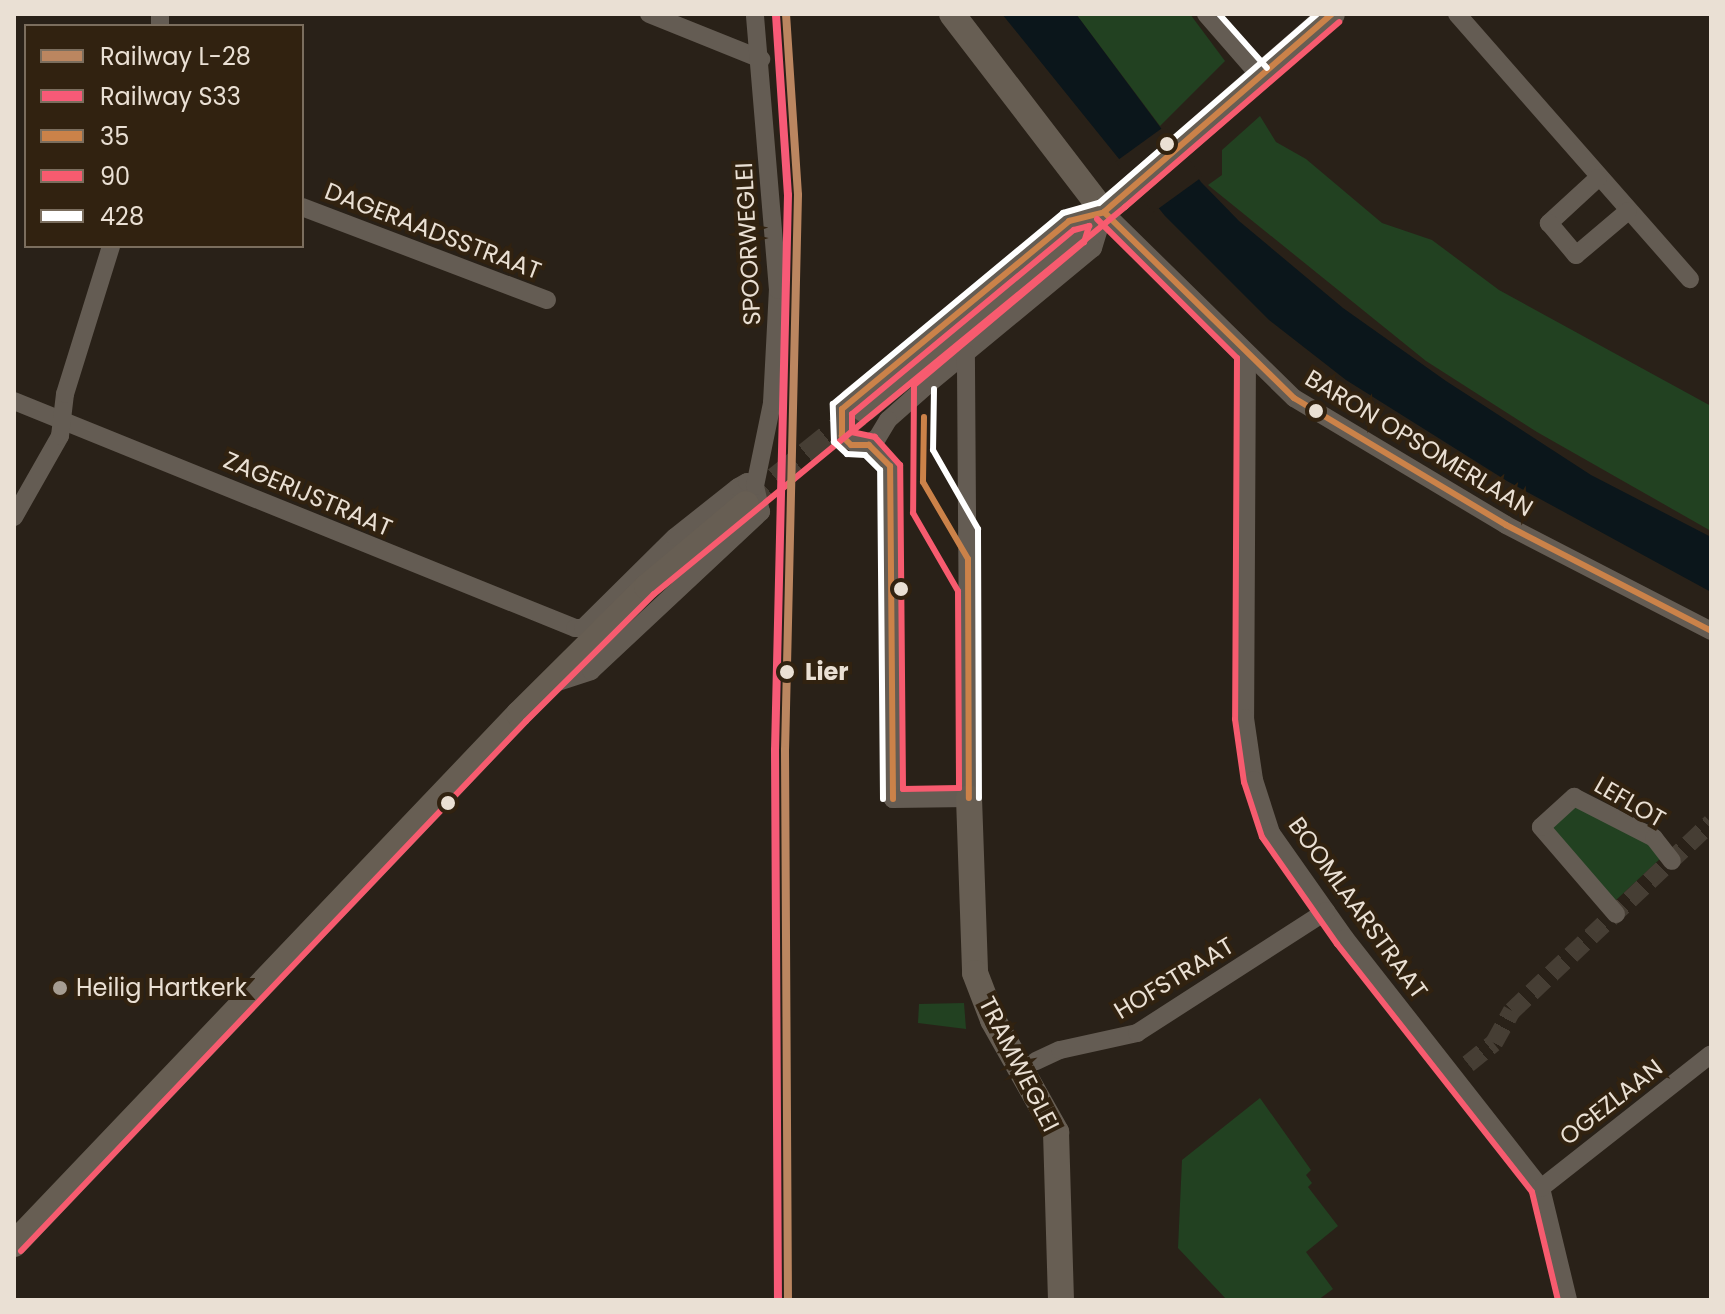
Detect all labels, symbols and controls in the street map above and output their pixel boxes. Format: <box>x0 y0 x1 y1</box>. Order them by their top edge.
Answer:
legend <box>24 24 304 248</box>
text: Railway L-28 <box>100 40 251 73</box>
text: Railway S33 <box>100 80 241 113</box>
text: 35 <box>100 120 129 153</box>
unlabelled marker <box>1159 136 1175 152</box>
text: 90 <box>100 160 130 193</box>
street label: SPOORWEGLEI <box>729 162 767 326</box>
street label: DAGERAADSSTRAAT <box>321 177 545 285</box>
text: 428 <box>100 200 144 233</box>
street label: BARON OPSOMERLAAN <box>1300 364 1538 522</box>
unlabelled marker <box>1308 403 1324 419</box>
street label: ZAGERIJSTRAAT <box>219 446 397 542</box>
unlabelled marker <box>893 581 909 597</box>
place label: Lier <box>805 658 849 686</box>
marker: Lier <box>776 661 798 683</box>
street label: LEFLOT <box>1589 770 1671 834</box>
unlabelled marker <box>440 795 456 811</box>
street label: BOOMLAARSTRAAT <box>1282 812 1434 1004</box>
street label: HOFSTRAAT <box>1109 931 1239 1025</box>
place label: Heilig Hartkerk <box>76 974 247 1002</box>
marker: Heilig Hartkerk <box>51 979 69 997</box>
street label: TRAMWEGLEI <box>973 992 1065 1136</box>
street label: OGEZLAAN <box>1554 1053 1668 1151</box>

